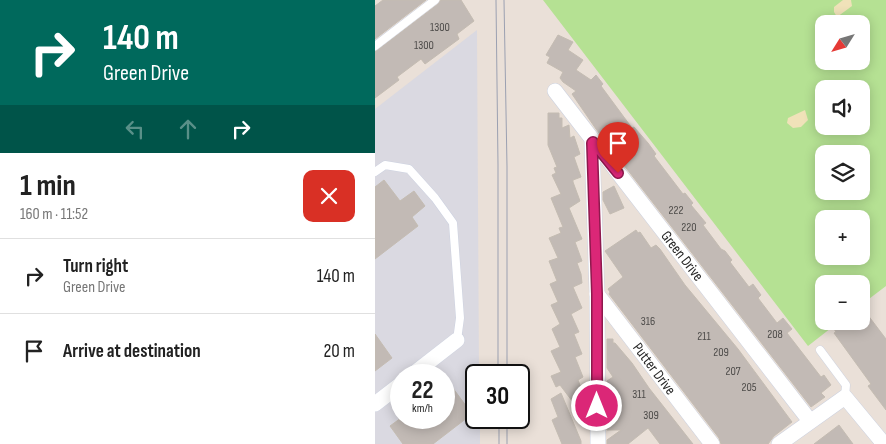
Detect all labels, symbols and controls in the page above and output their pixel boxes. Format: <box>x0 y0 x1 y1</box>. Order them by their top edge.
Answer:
north arrow <box>815 15 870 70</box>
map controls <box>815 15 870 330</box>
text: 140 m <box>103 17 179 60</box>
icon: right <box>20 20 85 85</box>
house number: 1300 <box>430 20 450 35</box>
house number: 1300 <box>414 38 434 53</box>
text: Green Drive <box>103 60 189 87</box>
button: sound <box>815 80 870 135</box>
icon: left <box>121 115 149 143</box>
icon: ahead <box>174 115 202 143</box>
icon: right <box>227 115 255 143</box>
pin <box>597 122 639 173</box>
icon: arrive <box>604 129 632 157</box>
button: layers <box>815 145 870 200</box>
text: 1 min <box>20 168 76 204</box>
button: close <box>303 170 355 222</box>
house number: 222 <box>669 203 683 218</box>
text: 160 m · 11:52 <box>20 205 88 224</box>
button: + <box>815 210 870 265</box>
house number: 220 <box>681 220 697 235</box>
street label: Green Drive <box>656 227 708 285</box>
text: Turn right <box>63 255 128 278</box>
icon: right <box>20 262 48 290</box>
text: 140 m <box>317 265 355 288</box>
button: − <box>815 275 870 330</box>
text: Green Drive <box>63 278 126 297</box>
house number: 316 <box>641 314 655 329</box>
house number: 208 <box>767 327 783 342</box>
house number: 211 <box>697 329 711 344</box>
icon: arrive <box>20 337 48 365</box>
street label: Putter Drive <box>628 339 680 399</box>
text: Arrive at destination <box>63 340 201 363</box>
text: 20 m <box>323 340 355 363</box>
house number: 209 <box>713 345 729 360</box>
speed limit sign: 30 <box>465 364 530 429</box>
house number: 207 <box>725 364 741 379</box>
text: 22 <box>412 375 433 406</box>
position arrow <box>570 379 622 431</box>
house number: 205 <box>741 380 757 395</box>
house number: 311 <box>632 387 647 402</box>
text: km/h <box>412 401 433 416</box>
house number: 309 <box>643 408 659 423</box>

